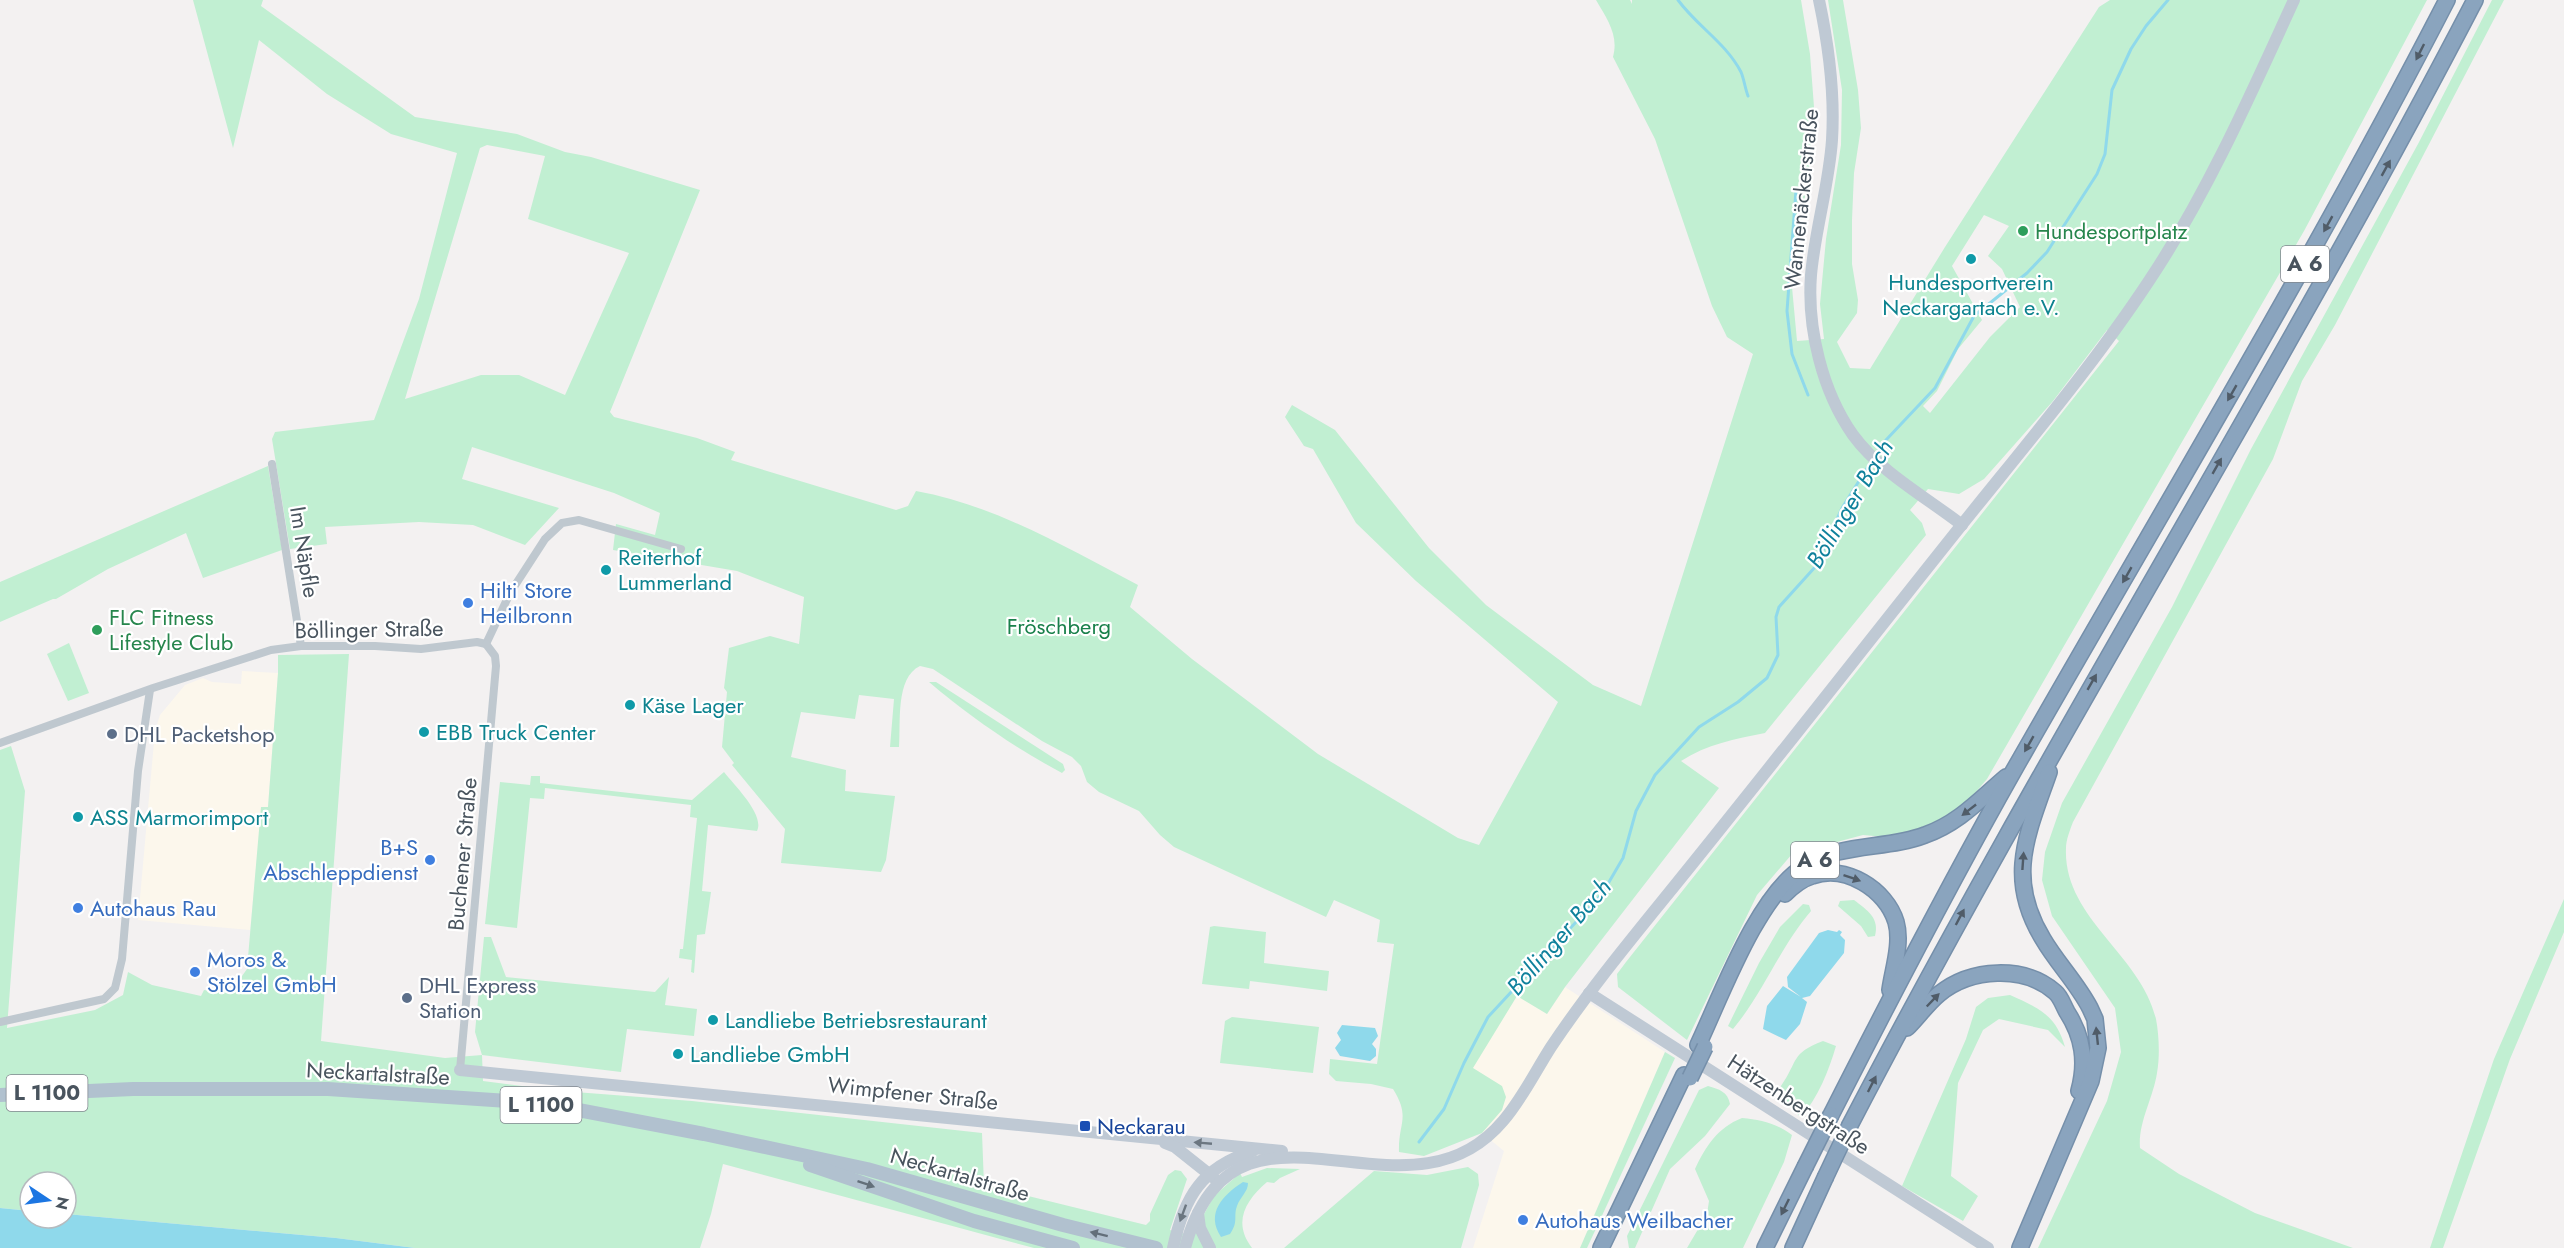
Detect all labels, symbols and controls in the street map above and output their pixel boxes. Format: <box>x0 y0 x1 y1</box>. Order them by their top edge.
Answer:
one-way arrow <box>2416 43 2426 61</box>
street label: Wannenäckerstraße <box>1776 107 1826 291</box>
one-way arrow <box>2381 160 2391 177</box>
place label: Hundesportplatz <box>2035 215 2188 247</box>
one-way arrow <box>2323 215 2333 232</box>
marker: Hundesportplatz <box>2016 224 2030 238</box>
road number: A 6 <box>2281 246 2329 282</box>
marker: Hundesportverein Neckargartach e.V. <box>1964 252 1978 266</box>
place label: Hundesportverein Neckargartach e.V. <box>1882 266 2060 323</box>
one-way arrow <box>2226 385 2237 401</box>
water label: Böllinger Bach <box>1797 433 1902 575</box>
one-way arrow <box>2212 458 2223 474</box>
street label: Im Näpfle <box>282 504 328 600</box>
place label: Reiterhof Lummerland <box>618 541 732 598</box>
marker: Reiterhof Lummerland <box>599 563 613 577</box>
one-way arrow <box>2122 567 2132 584</box>
place label: Hilti Store Heilbronn <box>480 574 573 631</box>
marker: Hilti Store Heilbronn <box>461 596 475 610</box>
place label: FLC Fitness Lifestyle Club <box>109 601 233 658</box>
park label: Fröschberg <box>1007 610 1111 642</box>
street label: Böllinger Straße <box>294 612 444 646</box>
marker: FLC Fitness Lifestyle Club <box>90 623 104 637</box>
one-way arrow <box>2087 674 2097 691</box>
place label: Käse Lager <box>642 689 744 721</box>
marker: Käse Lager <box>623 698 637 712</box>
place label: EBB Truck Center <box>436 716 596 748</box>
place label: DHL Packetshop <box>124 718 275 750</box>
marker: EBB Truck Center <box>417 725 431 739</box>
marker: DHL Packetshop <box>105 727 119 741</box>
one-way arrow <box>2024 736 2035 752</box>
street label: Buchener Straße <box>439 776 485 932</box>
place label: ASS Marmorimport <box>90 801 269 833</box>
one-way arrow <box>1962 804 1977 816</box>
marker: ASS Marmorimport <box>71 810 85 824</box>
place label: B+S Abschleppdienst <box>263 831 419 888</box>
road number: A 6 <box>1791 842 1839 878</box>
one-way arrow <box>2018 851 2028 870</box>
marker: B+S Abschleppdienst <box>423 853 437 867</box>
water label: Böllinger Bach <box>1498 871 1619 1003</box>
one-way arrow <box>1843 874 1861 884</box>
place label: Autohaus Rau <box>90 892 217 924</box>
marker: Autohaus Rau <box>71 901 85 915</box>
one-way arrow <box>1955 909 1965 926</box>
place label: Moros & Stölzel GmbH <box>207 943 337 1000</box>
marker: Moros & Stölzel GmbH <box>188 965 202 979</box>
place label: DHL Express Station <box>419 969 536 1026</box>
marker: DHL Express Station <box>400 991 414 1005</box>
one-way arrow <box>1926 993 1940 1008</box>
place label: Landliebe Betriebsrestaurant <box>725 1004 988 1036</box>
marker: Landliebe Betriebsrestaurant <box>706 1013 720 1027</box>
one-way arrow <box>2092 1026 2102 1045</box>
place label: Landliebe GmbH <box>690 1038 850 1070</box>
street label: Hätzenbergstraße <box>1722 1046 1876 1162</box>
marker: Landliebe GmbH <box>671 1047 685 1061</box>
street label: Neckartalstraße <box>305 1053 451 1093</box>
street label: Wimpfener Straße <box>826 1068 1000 1118</box>
road number: L 1100 <box>6 1075 88 1111</box>
one-way arrow <box>1866 1075 1876 1093</box>
road number: L 1100 <box>500 1087 582 1123</box>
place label: Neckarau <box>1097 1110 1186 1142</box>
marker: Neckarau <box>1078 1119 1092 1133</box>
one-way arrow <box>1193 1138 1212 1148</box>
street label: Neckartalstraße <box>887 1139 1033 1209</box>
north arrow <box>18 1170 78 1230</box>
one-way arrow <box>857 1180 875 1190</box>
text: N <box>49 1194 75 1212</box>
one-way arrow <box>1780 1199 1789 1216</box>
place label: Autohaus Weilbacher <box>1535 1204 1734 1236</box>
one-way arrow <box>1177 1205 1187 1223</box>
marker: Autohaus Weilbacher <box>1516 1213 1530 1227</box>
one-way arrow <box>1090 1228 1109 1238</box>

